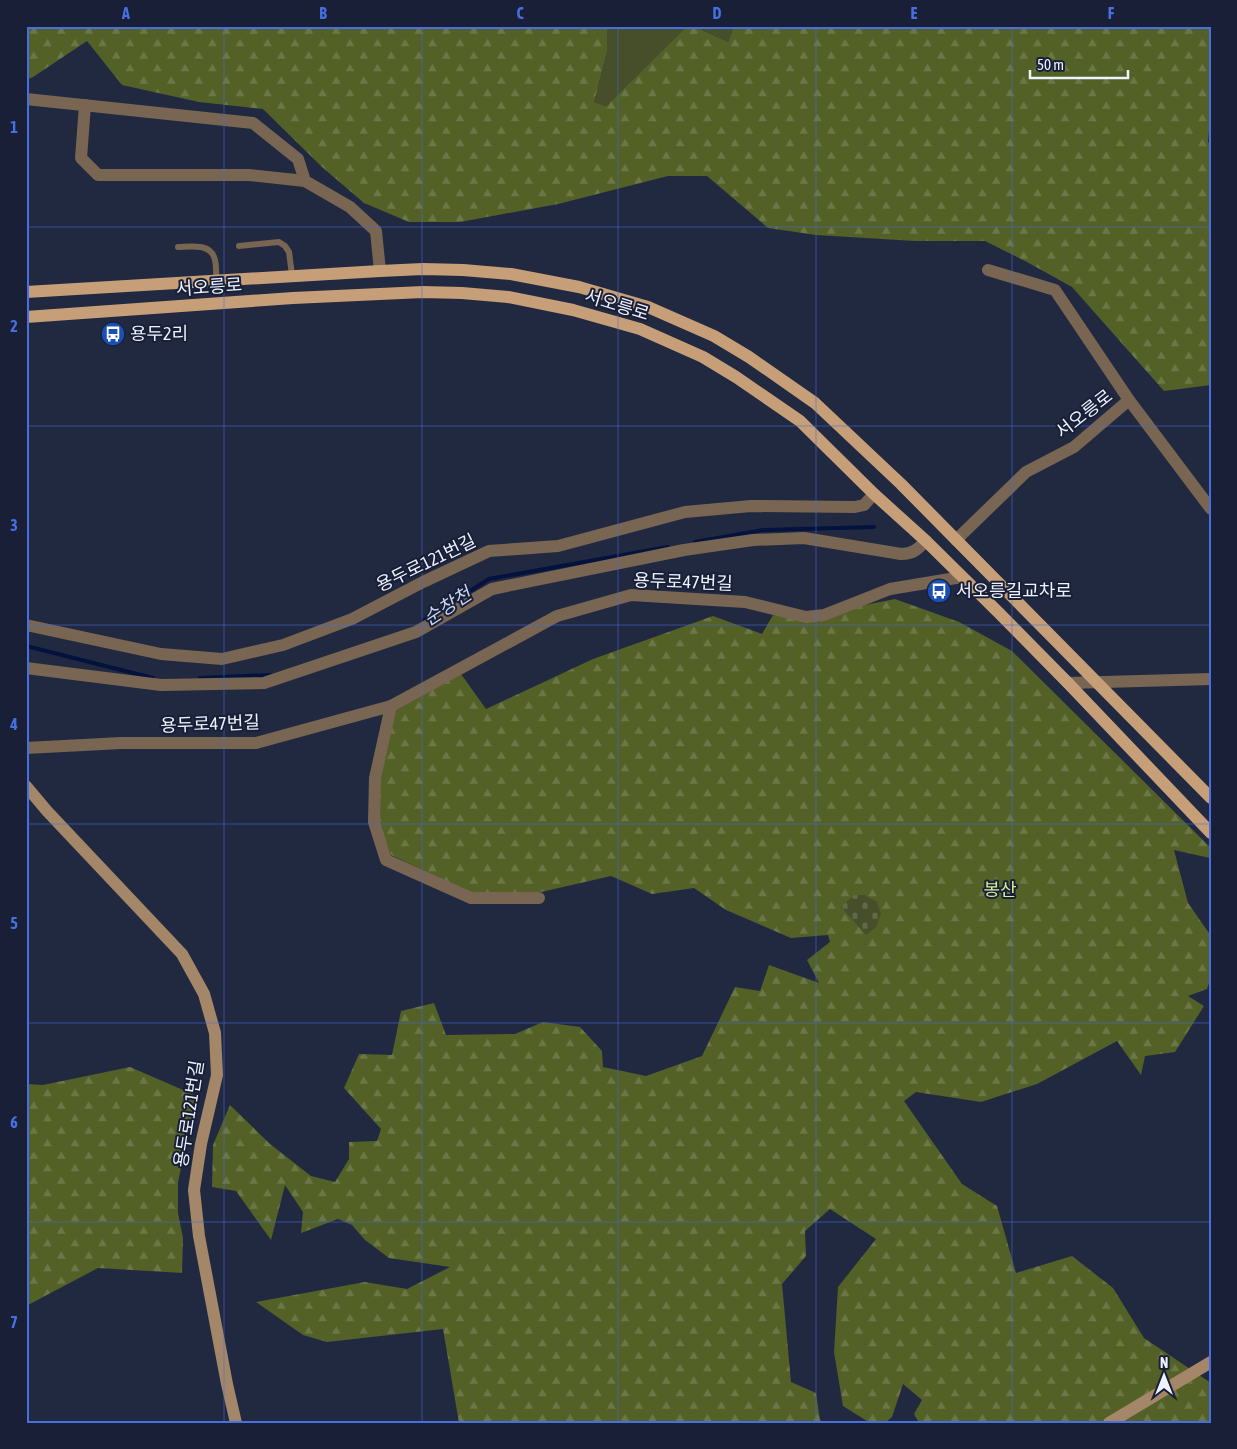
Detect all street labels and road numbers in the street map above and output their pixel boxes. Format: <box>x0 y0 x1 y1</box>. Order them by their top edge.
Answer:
street label: 서오릉로 <box>175 274 243 299</box>
street label: 서오릉로 <box>582 285 652 324</box>
street label: 서오릉로 <box>1051 385 1116 442</box>
street label: 용두로121번길 <box>373 529 479 596</box>
street label: 용두로47번길 <box>633 569 733 594</box>
street label: 용두로47번길 <box>160 711 260 736</box>
street label: 용두로121번길 <box>170 1059 207 1169</box>

